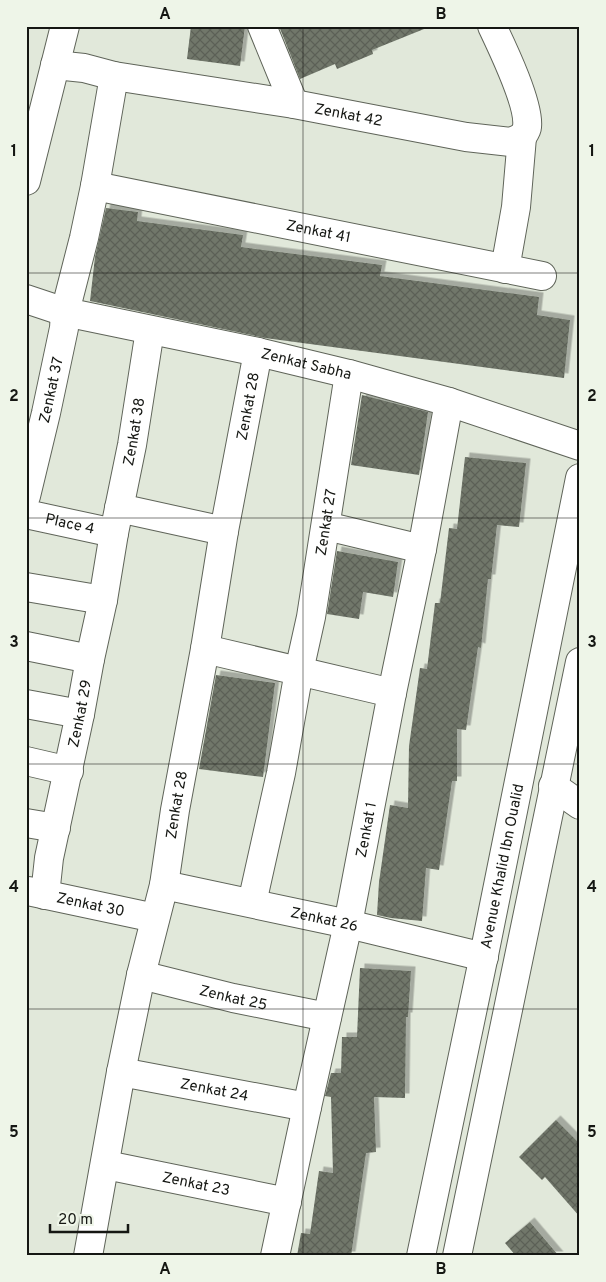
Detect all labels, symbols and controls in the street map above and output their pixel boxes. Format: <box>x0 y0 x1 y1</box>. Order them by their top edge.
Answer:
text: A <box>159 5 171 25</box>
text: B <box>435 5 447 25</box>
street label: Zenkat 42 <box>313 100 384 132</box>
text: 1 <box>11 142 17 162</box>
text: 1 <box>589 142 595 162</box>
street label: Zenkat 41 <box>284 217 352 248</box>
street label: Zenkat Sabha <box>259 345 353 385</box>
street label: Zenkat 37 <box>36 355 69 425</box>
street label: Zenkat 28 <box>233 371 265 442</box>
text: 2 <box>9 387 19 407</box>
text: 2 <box>587 387 597 407</box>
street label: Zenkat 38 <box>120 396 150 468</box>
street label: Zenkat 27 <box>313 488 342 557</box>
street label: Place 4 <box>43 510 96 540</box>
text: 3 <box>9 633 19 653</box>
text: 3 <box>587 633 597 653</box>
street label: Zenkat 29 <box>65 678 97 749</box>
street label: Zenkat 28 <box>163 769 193 840</box>
street label: Avenue Khalid Ibn Oualid <box>477 782 529 951</box>
street label: Zenkat 1 <box>353 801 382 859</box>
text: 4 <box>9 878 19 898</box>
text: 4 <box>587 878 597 898</box>
street label: Zenkat 30 <box>54 889 126 922</box>
street label: Zenkat 26 <box>289 904 360 937</box>
street label: Zenkat 25 <box>197 982 269 1016</box>
street label: Zenkat 24 <box>178 1075 250 1107</box>
text: 5 <box>9 1123 19 1143</box>
text: 5 <box>587 1123 597 1143</box>
street label: Zenkat 23 <box>160 1169 231 1201</box>
scale bar <box>50 1202 128 1234</box>
text: 20 m <box>58 1211 93 1230</box>
text: A <box>159 1260 171 1280</box>
text: B <box>435 1260 447 1280</box>

